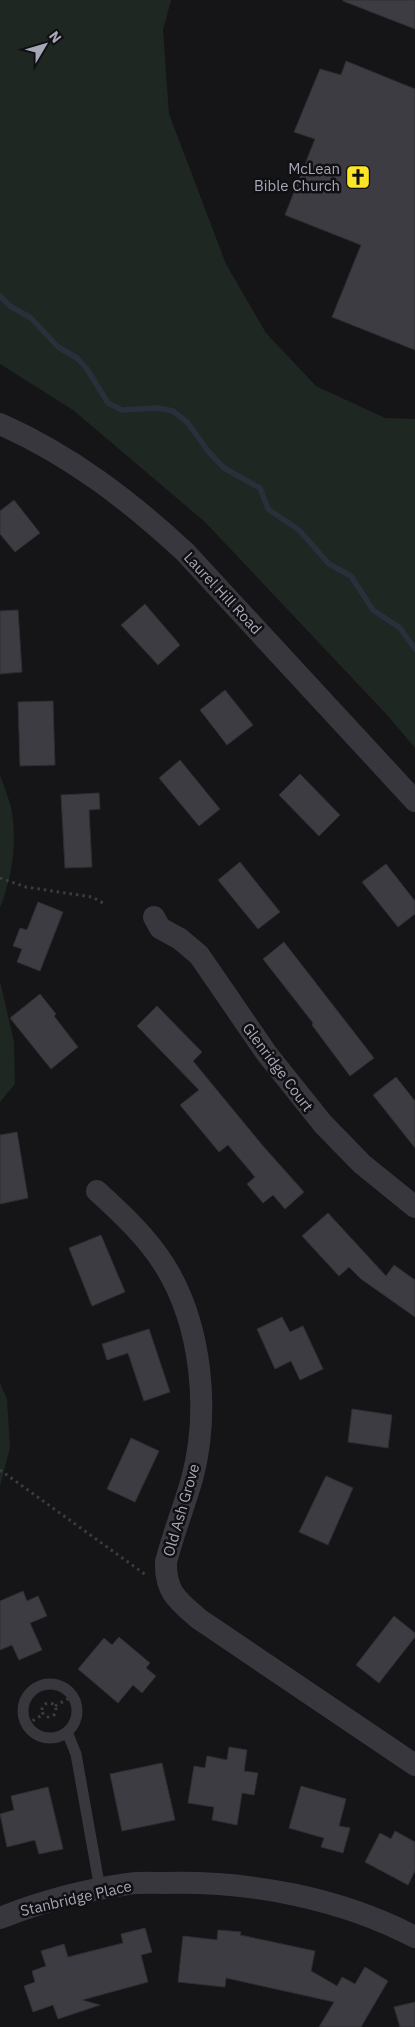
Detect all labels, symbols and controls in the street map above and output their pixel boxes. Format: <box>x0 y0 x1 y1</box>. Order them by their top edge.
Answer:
north arrow <box>20 20 70 70</box>
text: N <box>45 27 65 47</box>
place label: McLean Bible Church <box>254 159 340 195</box>
church icon: McLean Bible Church <box>345 164 371 190</box>
street label: Laurel Hill Road <box>180 548 266 638</box>
street label: Glenridge Court <box>239 1019 317 1115</box>
street label: Old Ash Grove <box>159 1461 203 1559</box>
street label: Stanbridge Place <box>18 1876 134 1920</box>

